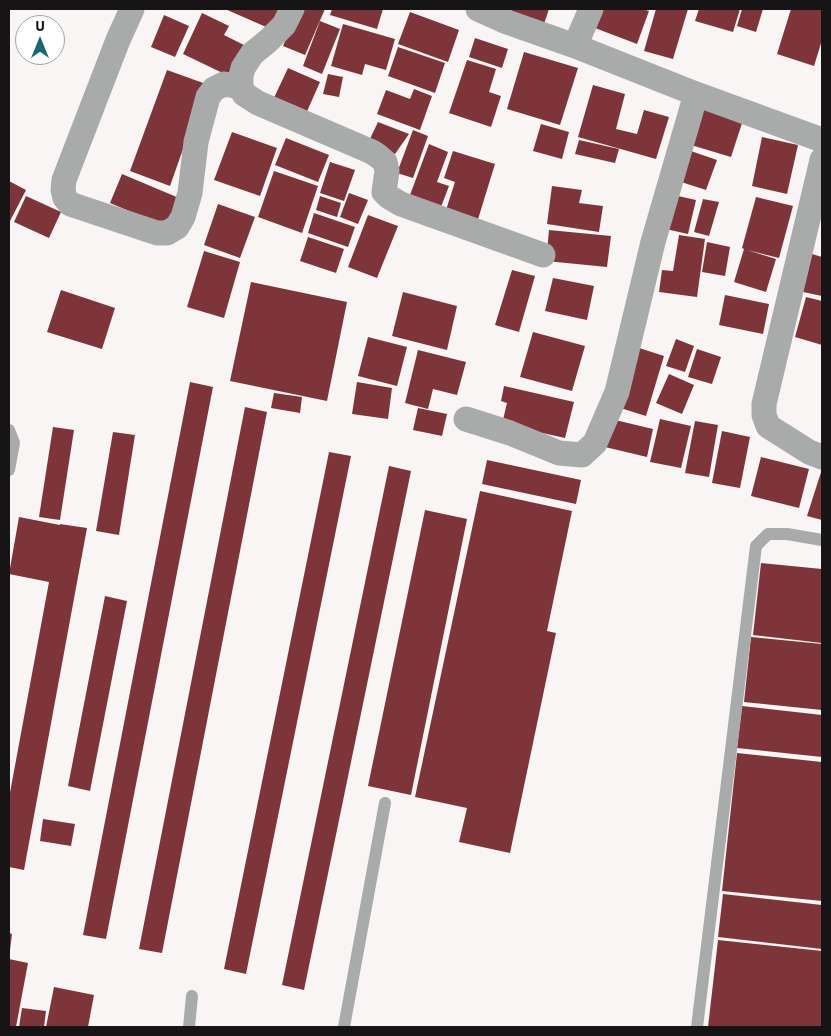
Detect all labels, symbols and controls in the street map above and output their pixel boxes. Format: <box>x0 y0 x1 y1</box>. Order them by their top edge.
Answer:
north arrow <box>15 15 65 65</box>
text: U <box>35 17 45 35</box>

